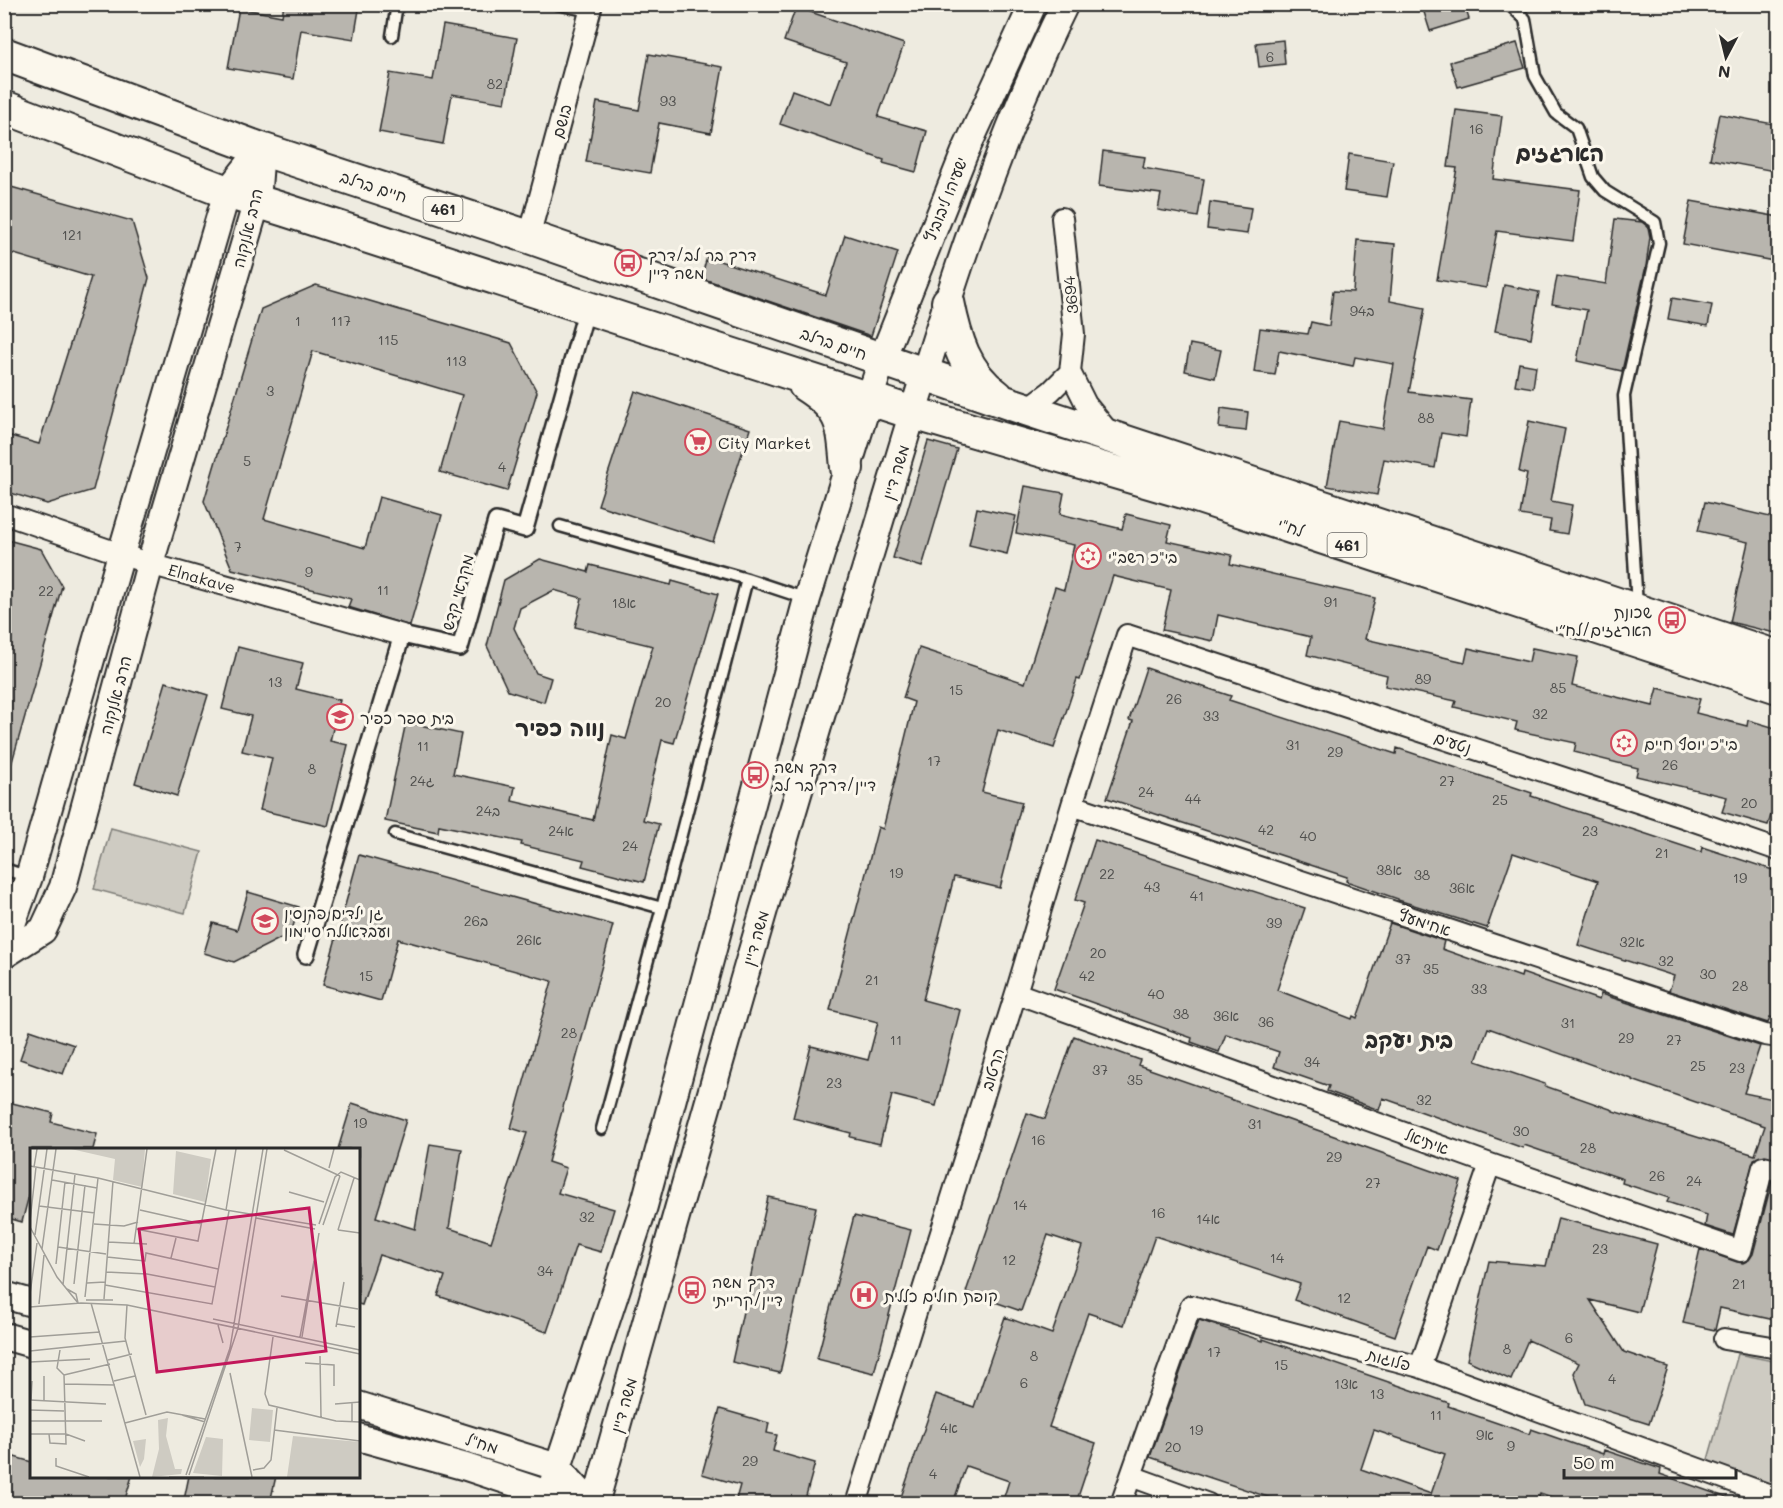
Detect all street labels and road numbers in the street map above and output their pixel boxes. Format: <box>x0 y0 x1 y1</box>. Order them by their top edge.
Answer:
street label: בושם <box>546 102 576 140</box>
street label: ישעיהו ליבוביץ <box>918 154 972 244</box>
street label: חיים ברלב <box>338 165 410 207</box>
street label: הרב אלנקוה <box>227 186 267 270</box>
road number: 461 <box>424 197 462 221</box>
street label: 3694 <box>1058 274 1082 315</box>
street label: חיים ברלב <box>798 322 870 364</box>
street label: משה דיין <box>877 442 913 502</box>
street label: לח"י <box>1275 513 1307 541</box>
road number: 461 <box>1328 533 1366 557</box>
street label: מקראי קדש <box>436 551 479 633</box>
street label: Elnakave <box>166 558 238 598</box>
street label: הרב אלנקוה <box>94 653 136 737</box>
street label: נטעים <box>1432 726 1474 758</box>
street label: אחימעץ <box>1396 904 1454 940</box>
street label: משה דיין <box>737 908 773 968</box>
street label: הרטוב <box>976 1045 1008 1093</box>
street label: איתיאל <box>1402 1123 1452 1159</box>
street label: פלוגות <box>1364 1343 1413 1375</box>
street label: משה דיין <box>605 1375 641 1435</box>
street label: מח"ל <box>463 1428 501 1458</box>

